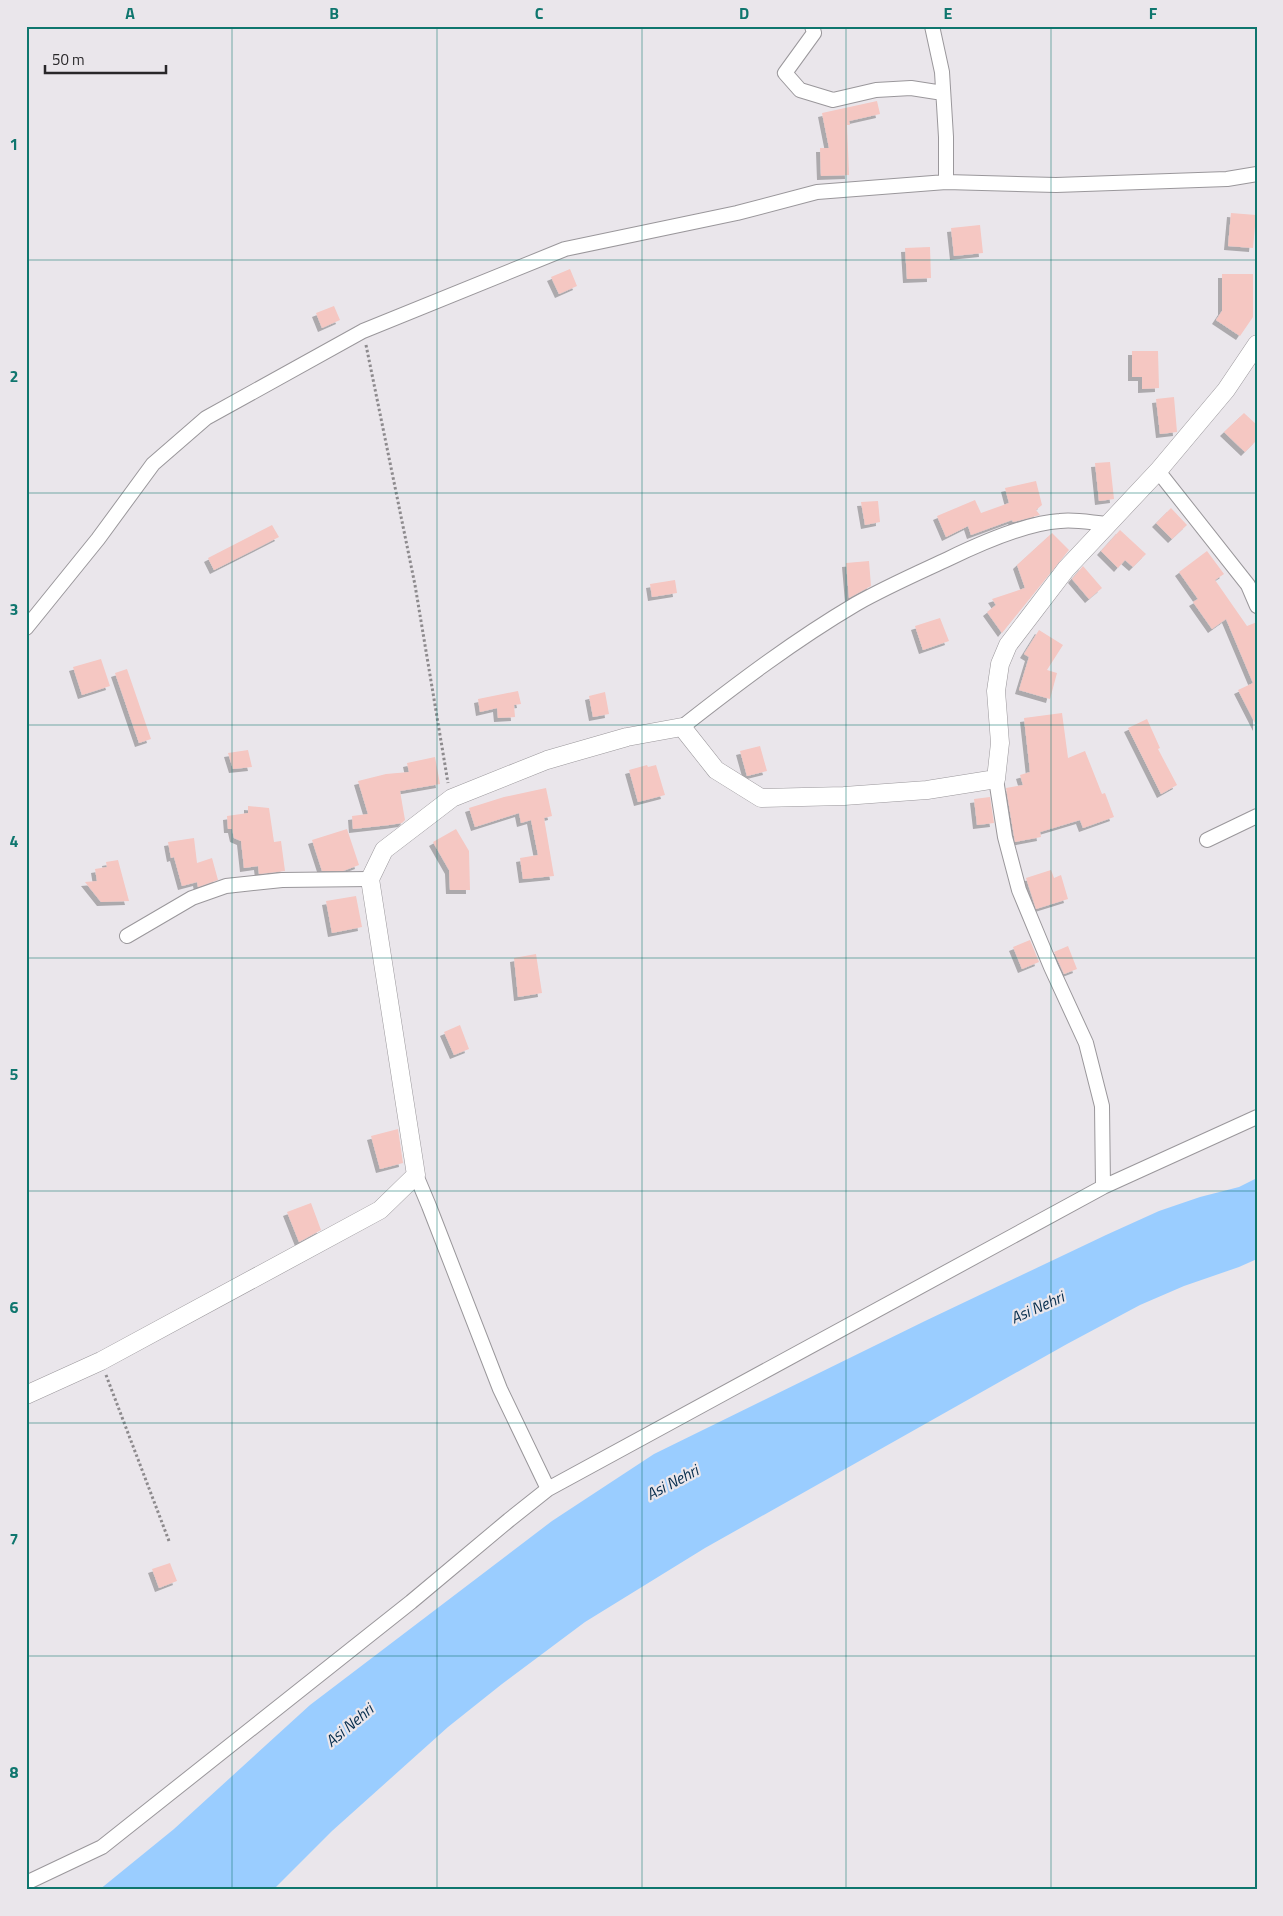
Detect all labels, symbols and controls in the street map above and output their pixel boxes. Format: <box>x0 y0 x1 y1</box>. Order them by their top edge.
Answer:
text: A <box>125 1 135 25</box>
text: B <box>329 1 339 25</box>
text: C <box>535 1 544 25</box>
text: D <box>739 1 749 25</box>
text: E <box>944 1 953 25</box>
text: F <box>1149 1 1158 25</box>
scale bar <box>45 42 166 74</box>
text: 50 m <box>52 48 85 71</box>
text: 1 <box>10 132 18 156</box>
text: 2 <box>10 364 18 388</box>
text: 3 <box>10 597 18 621</box>
text: 4 <box>10 829 19 853</box>
text: 5 <box>10 1062 19 1086</box>
water label: Asi Nehri <box>1006 1284 1069 1329</box>
text: 6 <box>10 1295 19 1319</box>
water label: Asi Nehri <box>642 1457 704 1506</box>
text: 7 <box>10 1527 18 1551</box>
water label: Asi Nehri <box>320 1697 380 1752</box>
text: 8 <box>10 1760 19 1784</box>

